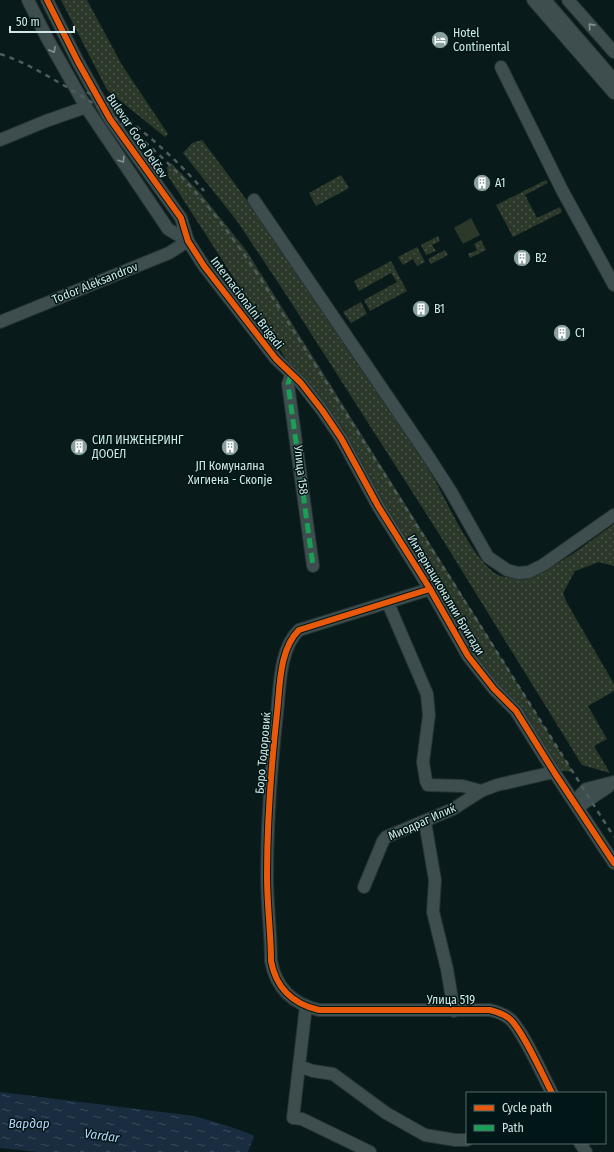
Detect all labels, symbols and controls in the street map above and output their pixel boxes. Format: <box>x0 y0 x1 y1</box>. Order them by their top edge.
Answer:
scale bar <box>10 8 74 34</box>
text: 50 m <box>16 15 40 29</box>
one-way arrow <box>589 23 596 31</box>
place label: Hotel Continental <box>453 26 510 54</box>
hotel icon: Hotel Continental <box>430 30 450 50</box>
one-way arrow <box>48 45 56 53</box>
street label: Bulevar Goce Delčev <box>104 91 171 181</box>
one-way arrow <box>117 155 124 162</box>
building icon: A1 <box>472 173 492 193</box>
place label: A1 <box>495 176 505 190</box>
building icon: B2 <box>512 248 532 268</box>
place label: B2 <box>535 251 547 265</box>
street label: Internacionalni Brigadi <box>208 254 286 352</box>
street label: Todor Aleksandrov <box>50 259 140 307</box>
building icon: B1 <box>411 299 431 319</box>
place label: B1 <box>434 302 445 316</box>
building icon: C1 <box>552 323 572 343</box>
place label: C1 <box>575 326 585 340</box>
place label: СИЛ ИНЖЕНЕРИНГ ДООЕЛ <box>91 433 184 461</box>
building icon: СИЛ ИНЖЕНЕРИНГ ДООЕЛ <box>69 437 89 457</box>
building icon: ЈП Комунална Хигиена - Скопје <box>220 437 240 457</box>
street label: Улица 158 <box>291 444 311 495</box>
place label: ЈП Комунална Хигиена - Скопје <box>188 459 272 487</box>
street label: Интернационални Бригади <box>405 532 487 658</box>
street label: Боро Тодоровиќ <box>252 711 274 795</box>
street label: Миодраг Илиќ <box>386 801 458 843</box>
street label: Улица 519 <box>426 993 475 1007</box>
legend <box>466 1092 606 1144</box>
text: Cycle path <box>502 1101 552 1115</box>
water label: Вардар <box>8 1116 50 1131</box>
text: Path <box>502 1121 524 1135</box>
water label: Vardar <box>83 1126 121 1145</box>

